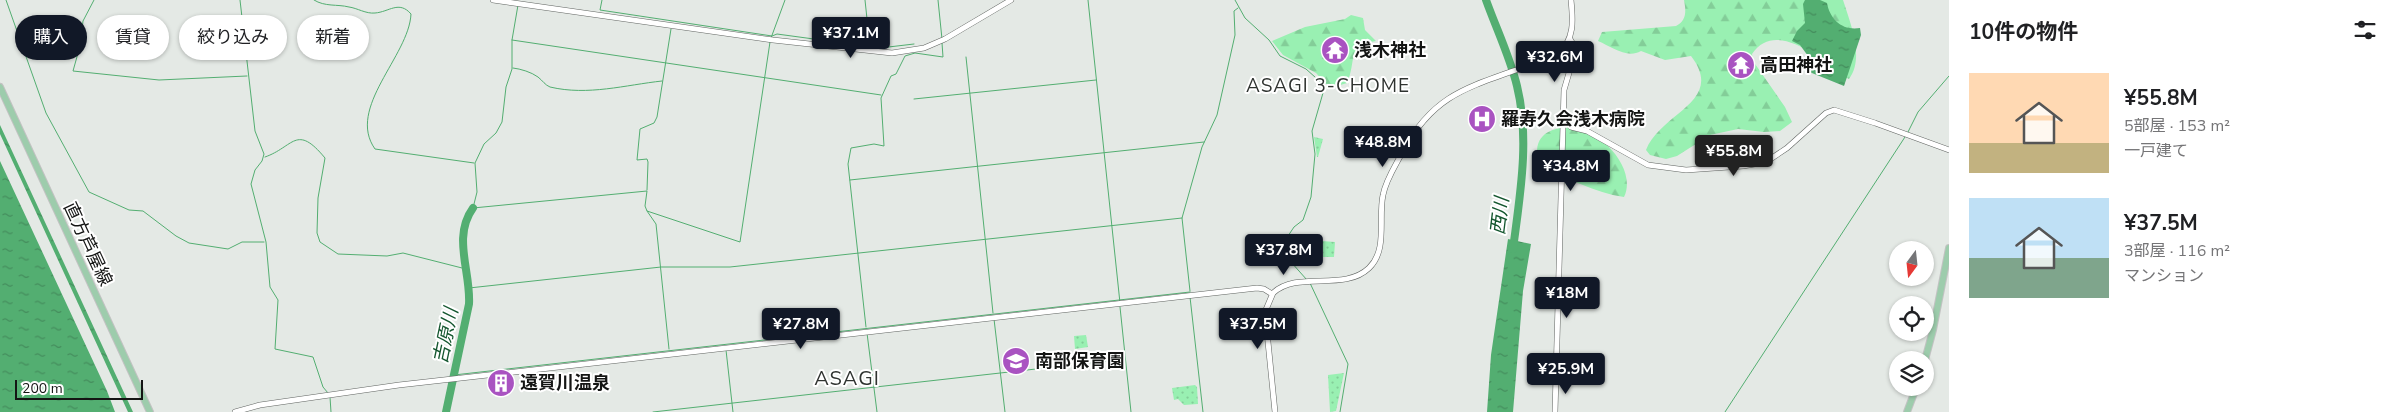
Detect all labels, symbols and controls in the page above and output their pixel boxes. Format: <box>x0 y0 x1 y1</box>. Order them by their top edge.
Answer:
chip: 購入 <box>15 15 87 60</box>
chip: 賃貸 <box>97 15 169 60</box>
chip: 絞り込み <box>179 15 287 60</box>
chip: 新着 <box>297 15 369 60</box>
icon: filters <box>2351 16 2379 44</box>
pin: ¥37.1M <box>810 17 892 59</box>
text: 10件の物件 <box>1969 18 2078 46</box>
text: ¥37.1M <box>823 22 879 44</box>
temple icon: 浅木神社 <box>1320 35 1350 65</box>
place label: 浅木神社 <box>1354 38 1426 62</box>
pin: ¥32.6M <box>1514 41 1596 83</box>
text: ¥32.6M <box>1527 46 1583 68</box>
temple icon: 高田神社 <box>1726 50 1756 80</box>
place label: 高田神社 <box>1760 53 1832 77</box>
district label: ASAGI 3-CHOME <box>1246 73 1410 99</box>
text: ¥55.8M <box>2124 84 2198 112</box>
icon: home <box>2009 93 2069 153</box>
hospital icon: 羅寿久会浅木病院 <box>1467 104 1497 134</box>
place label: 羅寿久会浅木病院 <box>1501 107 1645 131</box>
text: 5部屋 · 153 m² <box>2124 115 2230 137</box>
pin: ¥48.8M <box>1342 126 1424 168</box>
text: ¥48.8M <box>1355 131 1411 153</box>
pin: ¥55.8M <box>1693 134 1775 177</box>
text: ¥55.8M <box>1706 140 1762 162</box>
text: 一戸建て <box>2124 140 2188 162</box>
pin: ¥34.8M <box>1530 150 1612 192</box>
text: ¥34.8M <box>1543 155 1599 177</box>
water label: 西川 <box>1485 194 1515 236</box>
street label: 直方芦屋線 <box>58 198 118 290</box>
text: ¥37.5M <box>2124 209 2198 237</box>
icon: home <box>2009 218 2069 278</box>
pin: ¥37.8M <box>1243 234 1325 276</box>
text: ¥37.8M <box>1256 239 1312 261</box>
text: 3部屋 · 116 m² <box>2124 240 2230 262</box>
north arrow <box>1889 241 1934 286</box>
map controls <box>1889 241 1934 396</box>
text: マンション <box>2124 265 2204 287</box>
pin: ¥18M <box>1537 276 1597 319</box>
text: ¥18M <box>1546 282 1588 304</box>
button: locate <box>1889 296 1934 341</box>
water label: 吉原川 <box>427 303 465 367</box>
pin: ¥27.8M <box>760 308 842 350</box>
pin: ¥37.5M <box>1217 308 1299 350</box>
text: ¥27.8M <box>773 313 829 335</box>
text: ¥37.5M <box>1230 313 1286 335</box>
school or university icon: 南部保育園 <box>1001 346 1031 376</box>
place label: 南部保育園 <box>1035 349 1125 373</box>
button: layers <box>1889 351 1934 396</box>
pin: ¥25.9M <box>1525 352 1607 395</box>
text: ¥25.9M <box>1538 358 1594 380</box>
district label: ASAGI <box>814 365 880 392</box>
building icon: 遠賀川温泉 <box>486 368 516 398</box>
place label: 遠賀川温泉 <box>520 371 610 395</box>
scale bar <box>15 377 142 400</box>
text: 200 m <box>22 379 63 398</box>

